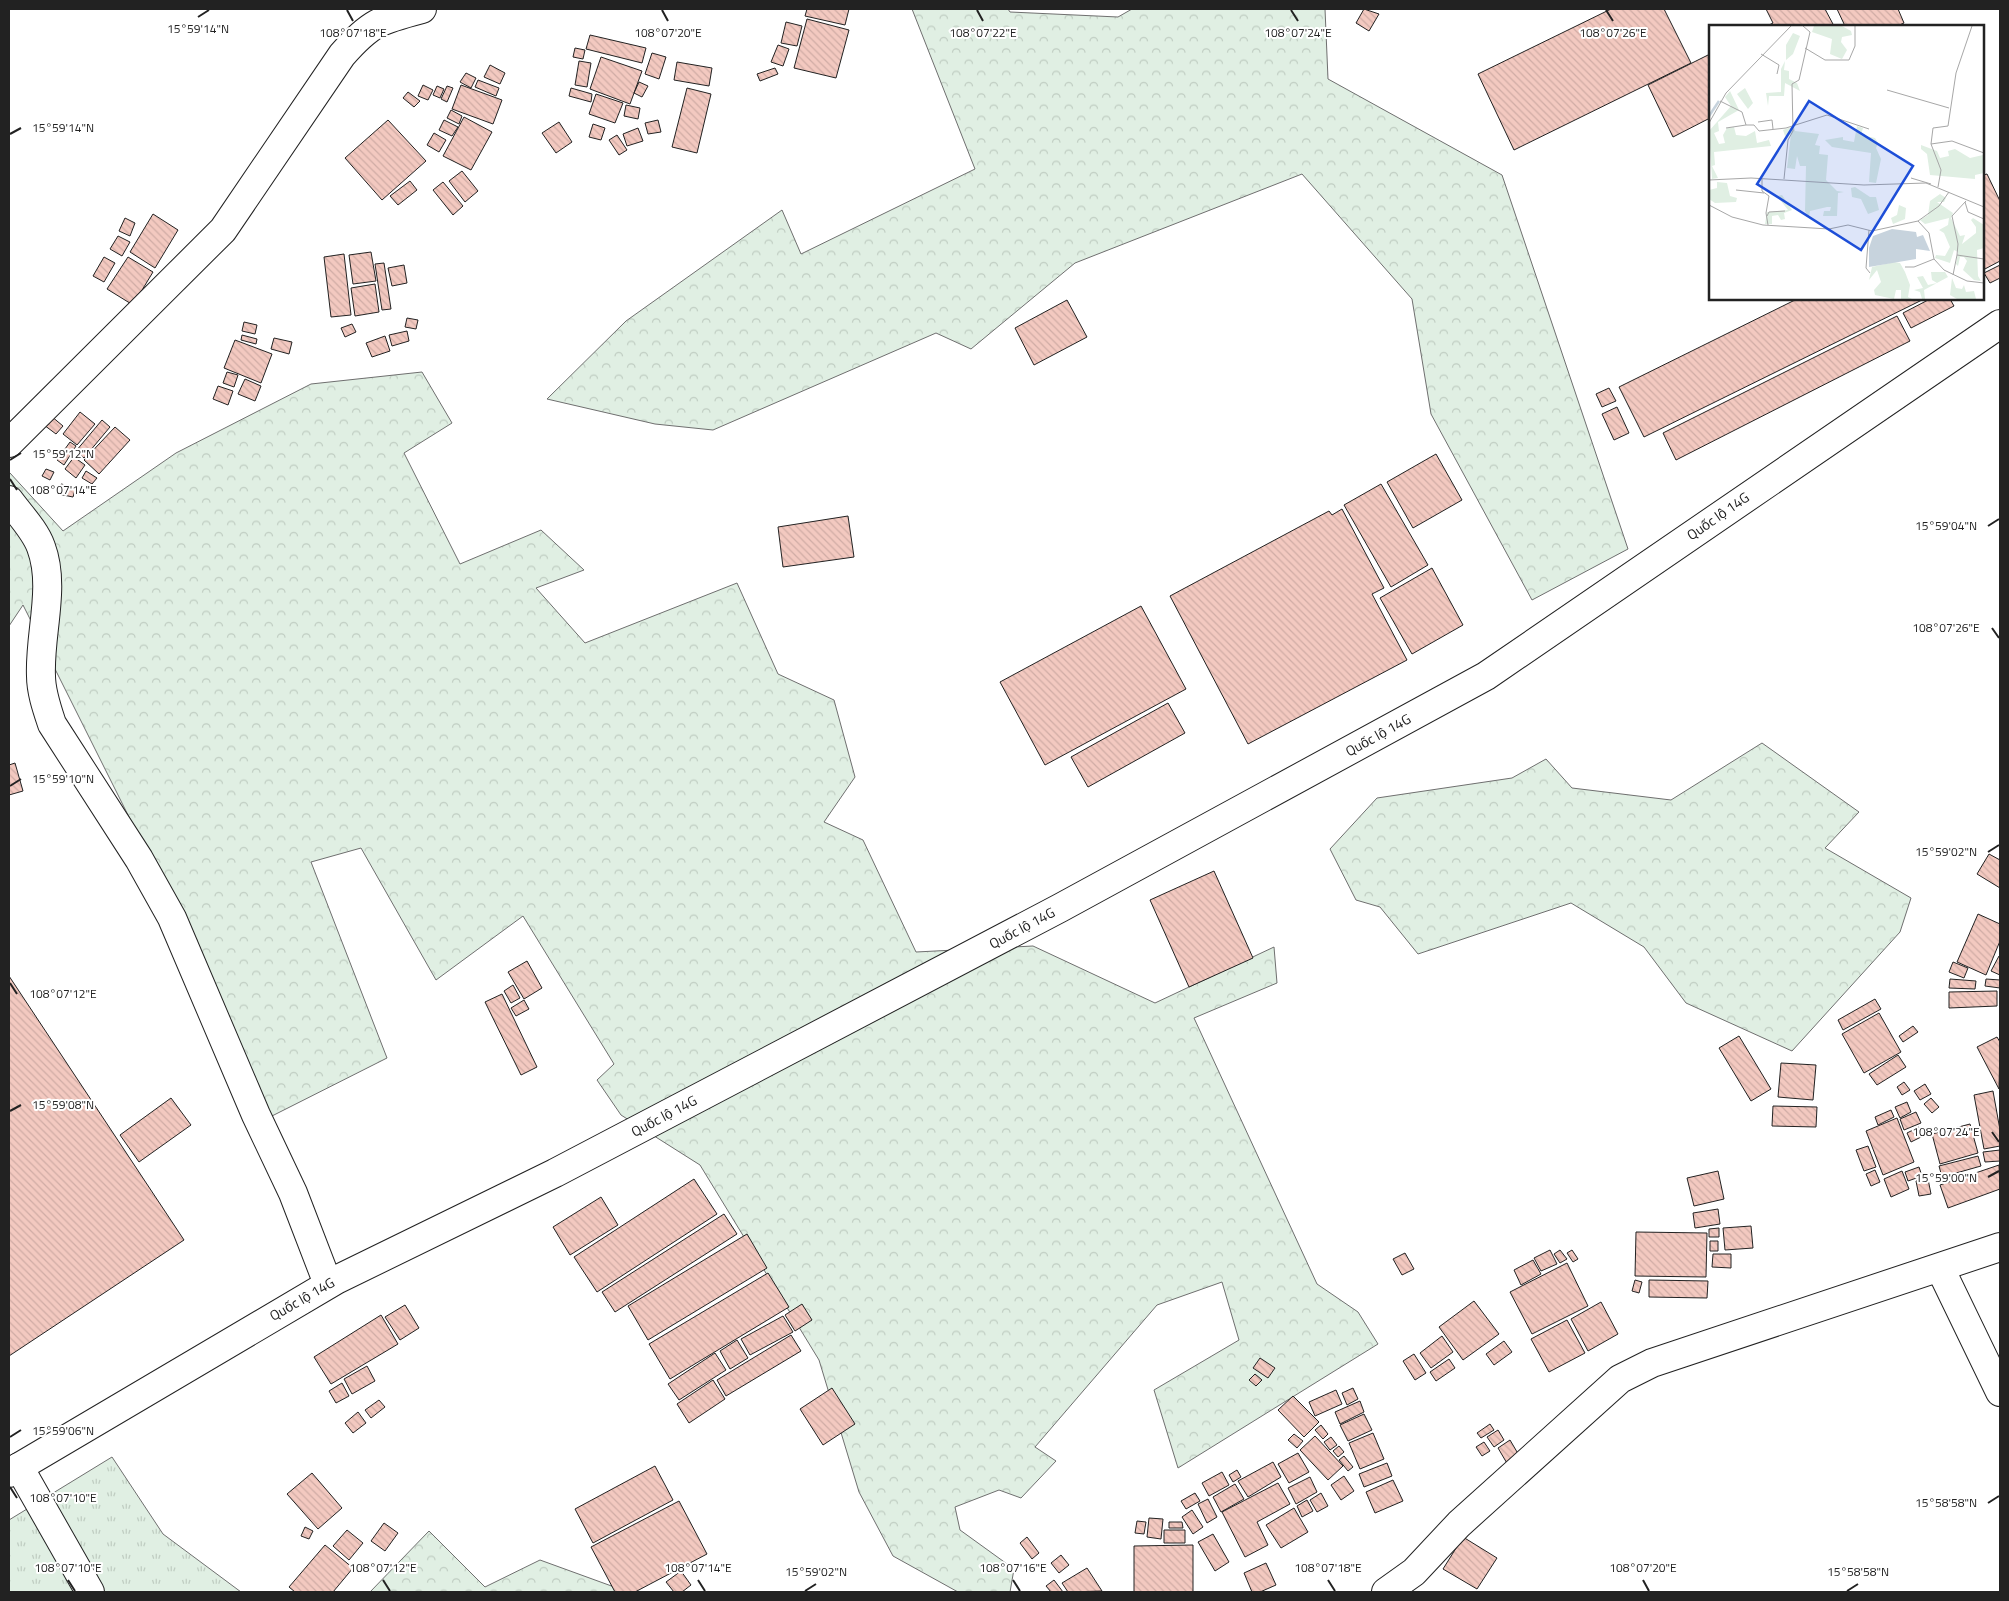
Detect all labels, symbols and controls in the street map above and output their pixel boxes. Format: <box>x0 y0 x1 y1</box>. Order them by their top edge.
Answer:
text: 15°59'14"N <box>167 19 229 38</box>
text: 108°07'18"E <box>319 23 387 42</box>
text: 108°07'20"E <box>634 23 702 42</box>
text: 108°07'22"E <box>949 23 1017 42</box>
text: 108°07'24"E <box>1264 23 1332 42</box>
text: 108°07'26"E <box>1579 23 1647 42</box>
inset map <box>1709 25 1984 300</box>
text: 15°59'14"N <box>32 118 94 137</box>
text: 15°59'12"N <box>32 444 94 463</box>
text: 108°07'14"E <box>29 480 97 499</box>
street label: Quốc lộ 14G <box>1682 486 1753 545</box>
text: 15°59'04"N <box>1915 516 1977 535</box>
text: 108°07'26"E <box>1912 618 1980 637</box>
street label: Quốc lộ 14G <box>1341 708 1414 761</box>
text: 15°59'10"N <box>32 769 94 788</box>
text: 15°59'02"N <box>1915 842 1977 861</box>
street label: Quốc lộ 14G <box>985 901 1059 954</box>
text: 108°07'12"E <box>29 984 97 1003</box>
street label: Quốc lộ 14G <box>627 1089 701 1142</box>
text: 15°59'08"N <box>32 1095 94 1114</box>
text: 108°07'24"E <box>1912 1122 1980 1141</box>
text: 15°59'00"N <box>1915 1168 1977 1187</box>
street label: Quốc lộ 14G <box>265 1271 338 1326</box>
text: 15°59'06"N <box>32 1421 94 1440</box>
text: 108°07'10"E <box>29 1488 97 1507</box>
text: 15°58'58"N <box>1915 1493 1977 1512</box>
text: 108°07'10"E <box>34 1558 102 1577</box>
text: 108°07'12"E <box>349 1558 417 1577</box>
text: 108°07'14"E <box>664 1558 732 1577</box>
text: 108°07'16"E <box>979 1558 1047 1577</box>
text: 108°07'18"E <box>1294 1558 1362 1577</box>
text: 108°07'20"E <box>1609 1558 1677 1577</box>
text: 15°59'02"N <box>785 1562 847 1581</box>
text: 15°58'58"N <box>1827 1562 1889 1581</box>

